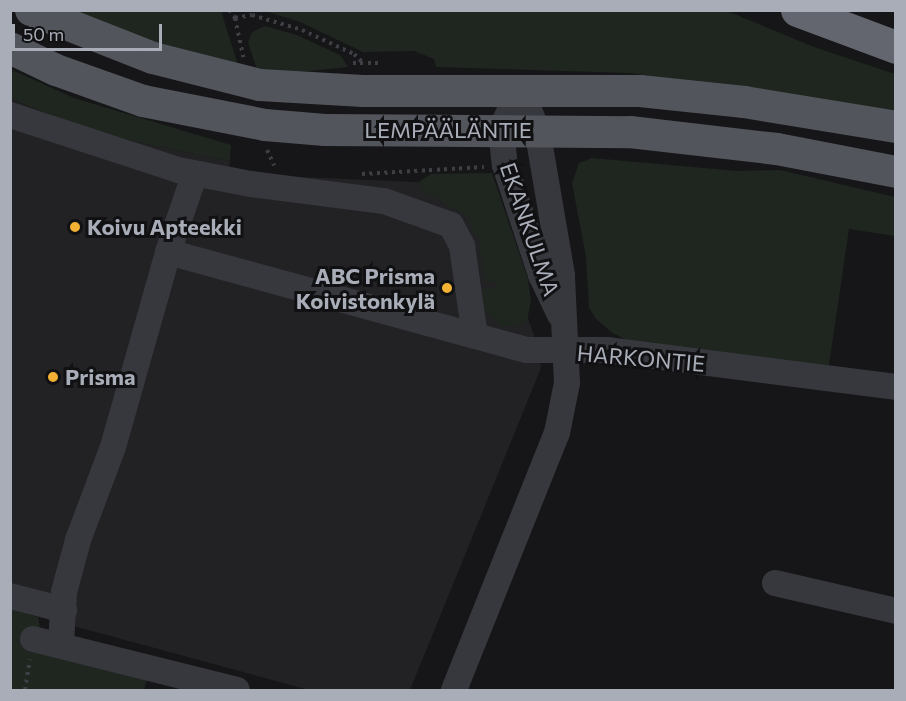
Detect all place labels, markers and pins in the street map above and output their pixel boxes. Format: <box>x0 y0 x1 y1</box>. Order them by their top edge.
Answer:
place label: Koivu Apteekki <box>87 214 242 240</box>
marker: Koivu Apteekki <box>68 220 82 234</box>
place label: ABC Prisma Koivistonkylä <box>296 262 435 314</box>
marker: ABC Prisma Koivistonkylä <box>440 281 454 295</box>
place label: Prisma <box>65 364 136 390</box>
marker: Prisma <box>46 370 60 384</box>

